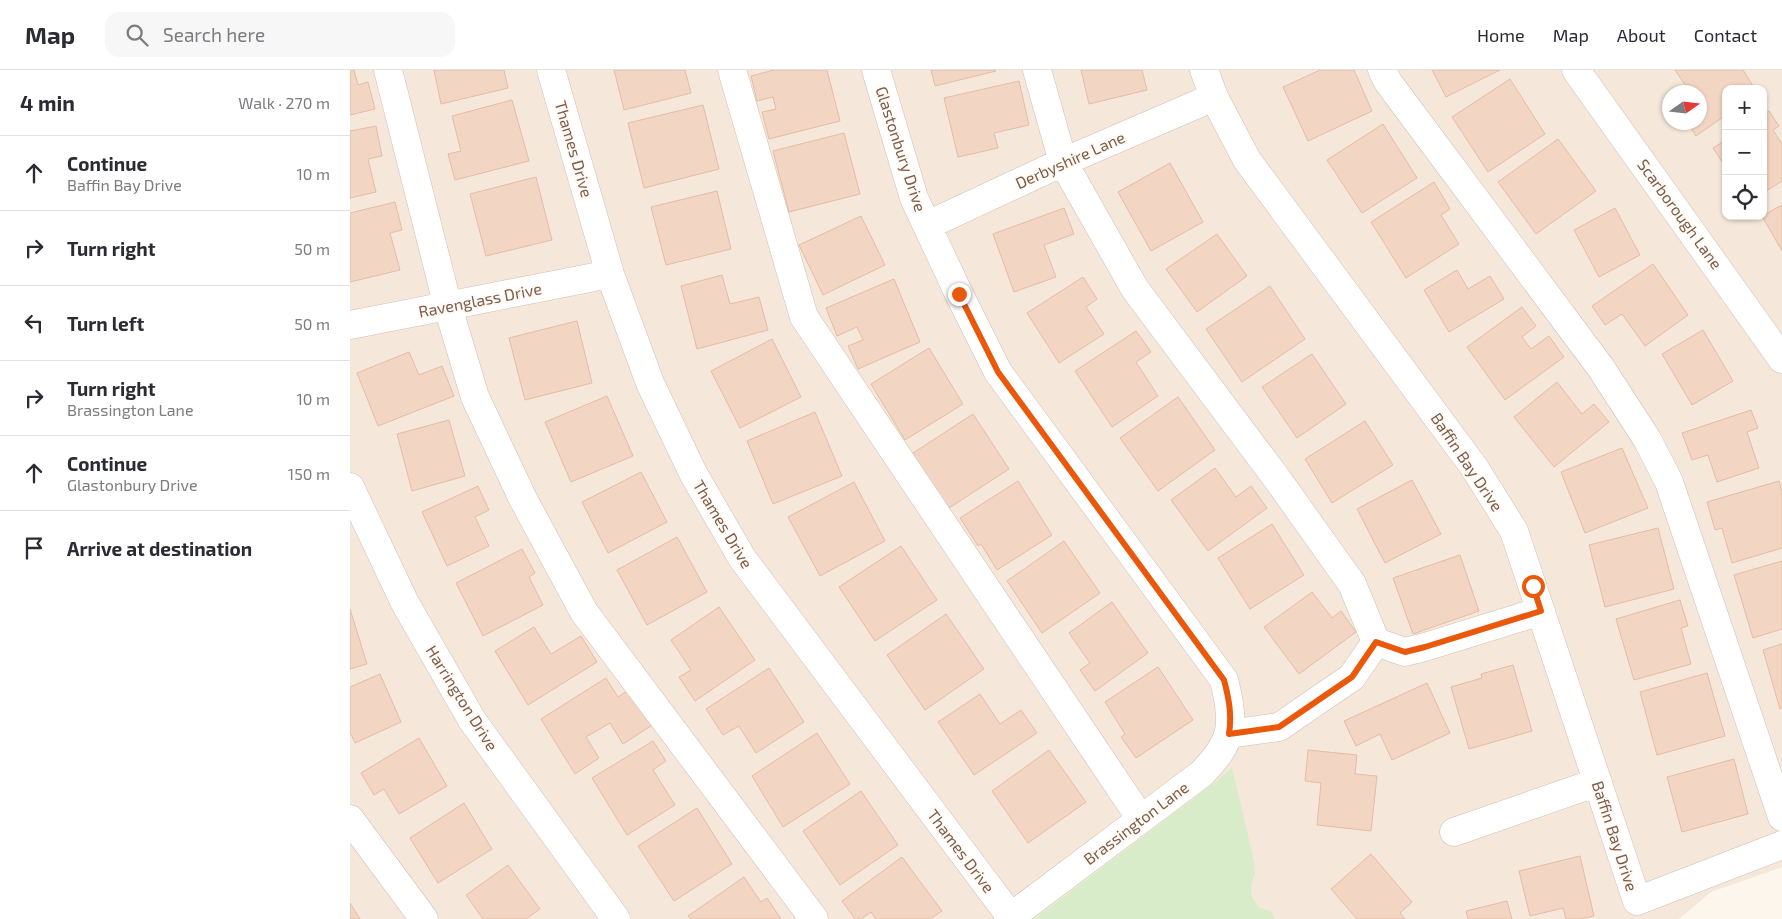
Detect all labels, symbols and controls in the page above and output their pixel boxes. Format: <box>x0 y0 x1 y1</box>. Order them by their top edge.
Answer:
search box <box>105 12 455 57</box>
text: Map <box>25 20 75 49</box>
icon: search <box>123 21 151 49</box>
text: Search here <box>163 23 265 46</box>
text: Home <box>1477 24 1525 46</box>
text: Map <box>1553 24 1589 46</box>
text: About <box>1617 24 1666 46</box>
text: Contact <box>1694 24 1757 46</box>
street label: Glastonbury Drive <box>872 84 931 214</box>
north arrow <box>1662 85 1707 130</box>
map controls <box>1722 85 1767 220</box>
button: + <box>1722 85 1767 130</box>
text: 4 min <box>20 90 75 115</box>
text: Walk · 270 m <box>238 93 330 112</box>
street label: Thames Drive <box>552 98 597 199</box>
street label: Derbyshire Lane <box>1012 127 1127 192</box>
button: − <box>1722 130 1767 175</box>
text: Continue <box>67 152 147 175</box>
street label: Scarborough Lane <box>1634 155 1727 272</box>
icon: ahead <box>20 159 48 187</box>
text: 10 m <box>296 164 330 183</box>
text: Baffin Bay Drive <box>67 175 182 194</box>
button: locate <box>1722 175 1767 220</box>
icon: right <box>20 234 48 262</box>
text: Turn right <box>67 237 155 260</box>
text: 50 m <box>294 239 330 258</box>
street label: Ravenglass Drive <box>417 278 543 321</box>
route end <box>948 283 971 306</box>
icon: left <box>20 309 48 337</box>
text: Turn left <box>67 312 144 335</box>
text: 50 m <box>294 314 330 333</box>
text: Turn right <box>67 377 155 400</box>
icon: right <box>20 384 48 412</box>
text: 10 m <box>296 389 330 408</box>
text: Brassington Lane <box>67 400 194 419</box>
street label: Baffin Bay Drive <box>1427 409 1507 515</box>
text: Continue <box>67 452 147 475</box>
icon: ahead <box>20 459 48 487</box>
text: 150 m <box>288 464 330 483</box>
text: Glastonbury Drive <box>67 475 198 494</box>
street label: Thames Drive <box>690 476 757 571</box>
icon: arrive <box>20 534 48 562</box>
text: Arrive at destination <box>67 537 252 560</box>
route start <box>1522 575 1545 598</box>
street label: Harrington Drive <box>422 642 502 754</box>
street label: Brassington Lane <box>1079 777 1192 868</box>
street label: Baffin Bay Drive <box>1589 778 1642 893</box>
street label: Thames Drive <box>924 805 999 896</box>

